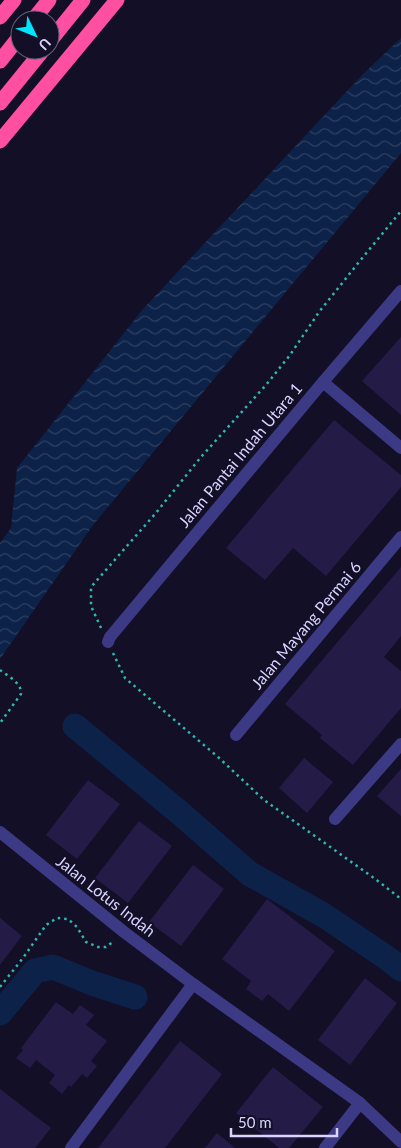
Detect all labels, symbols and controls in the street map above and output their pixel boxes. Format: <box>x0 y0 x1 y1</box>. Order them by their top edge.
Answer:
north arrow <box>10 10 60 60</box>
text: U <box>35 35 55 54</box>
street label: Jalan Pantai Indah Utara 1 <box>174 379 306 531</box>
street label: Jalan Mayang Permai 6 <box>247 557 365 692</box>
street label: Jalan Lotus Indah <box>53 851 160 940</box>
scale bar <box>231 1106 337 1138</box>
text: 50 m <box>238 1113 272 1131</box>

